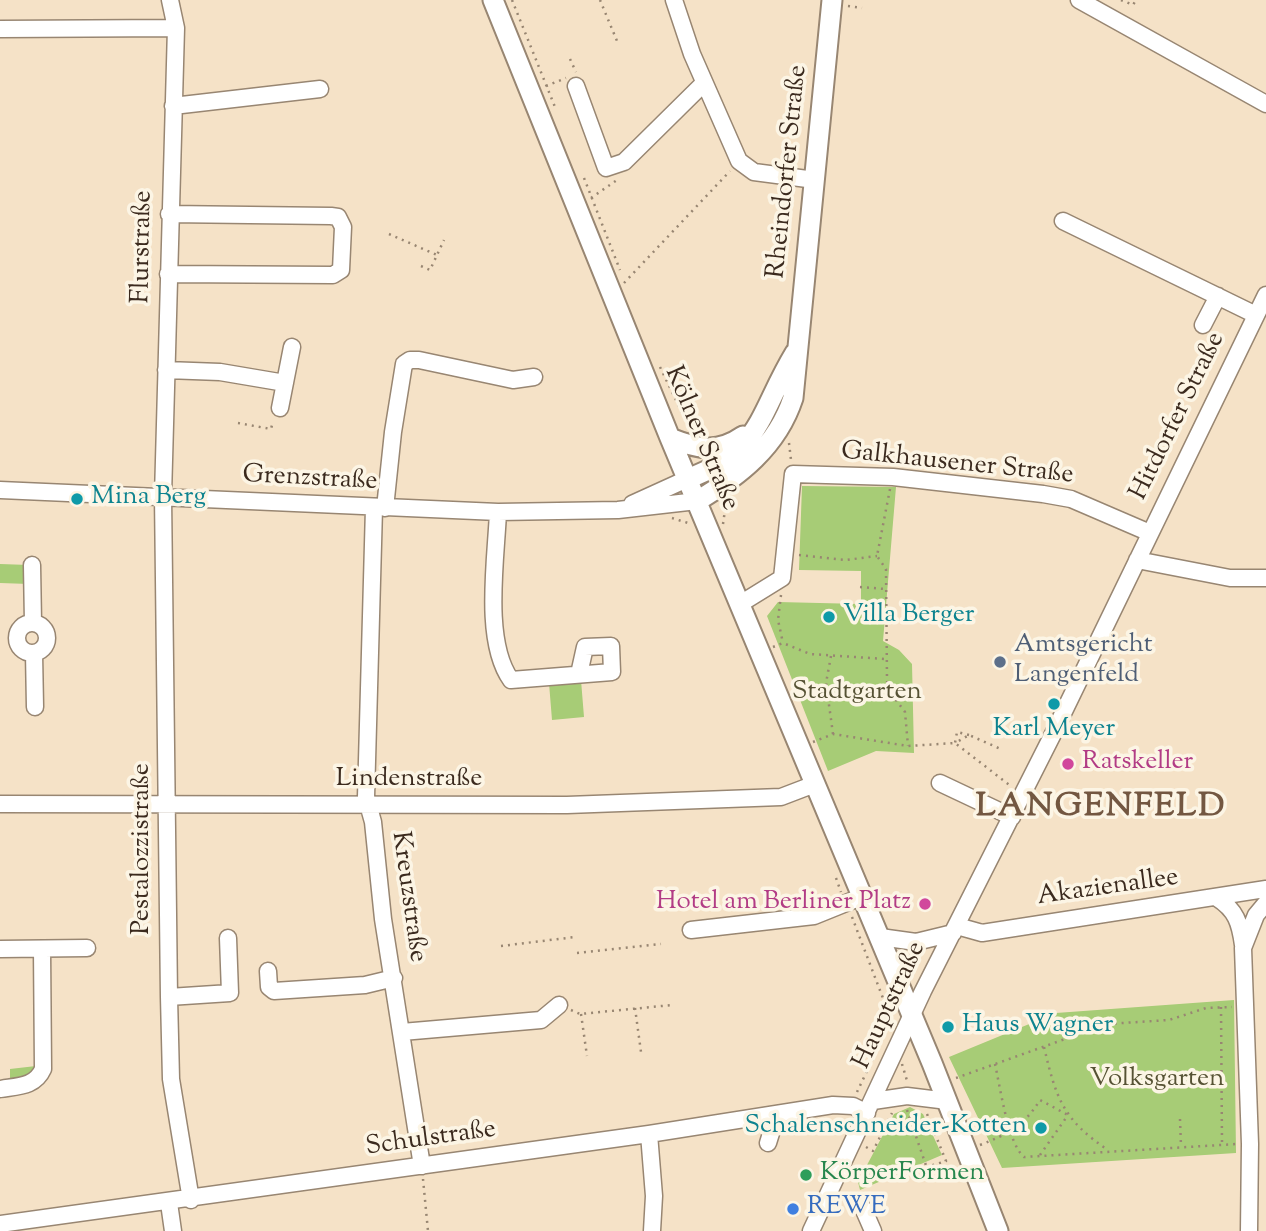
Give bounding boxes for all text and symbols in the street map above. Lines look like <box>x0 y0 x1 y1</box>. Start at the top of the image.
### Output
street label: Rheindorfer Straße <box>762 64 816 280</box>
street label: Flurstraße <box>127 190 161 304</box>
street label: Hitdorfer Straße <box>1125 328 1233 506</box>
street label: Kölner Straße <box>656 362 744 516</box>
street label: Galkhausener Straße <box>839 437 1075 493</box>
street label: Grenzstraße <box>242 461 378 499</box>
place label: Mina Berg <box>91 483 206 515</box>
marker: Mina Berg <box>69 491 85 507</box>
place label: Villa Berger <box>843 601 975 633</box>
marker: Villa Berger <box>821 609 837 625</box>
place label: Amtsgericht Langenfeld <box>1014 631 1153 692</box>
marker: Amtsgericht Langenfeld <box>992 654 1008 670</box>
park label: Stadtgarten <box>792 678 922 710</box>
marker: Karl Meyer <box>1046 696 1062 712</box>
place label: Karl Meyer <box>993 715 1115 747</box>
place label: Ratskeller <box>1082 748 1193 780</box>
marker: Ratskeller <box>1060 756 1076 772</box>
street label: Pestalozzistraße <box>128 763 160 935</box>
street label: Lindenstraße <box>336 765 482 797</box>
district label: LANGENFELD <box>977 789 1225 829</box>
street label: Kreuzstraße <box>382 830 432 964</box>
street label: Akazienallee <box>1035 864 1181 914</box>
place label: Hotel am Berliner Platz <box>656 888 911 920</box>
marker: Hotel am Berliner Platz <box>917 896 933 912</box>
street label: Hauptstraße <box>848 937 934 1075</box>
place label: Haus Wagner <box>962 1011 1114 1043</box>
marker: Haus Wagner <box>940 1019 956 1035</box>
park label: Volksgarten <box>1090 1065 1224 1097</box>
place label: Schalenschneider-Kotten <box>744 1112 1027 1144</box>
street label: Schulstraße <box>364 1115 498 1165</box>
marker: Schalenschneider-Kotten <box>1033 1120 1049 1136</box>
place label: KörperFormen <box>820 1159 985 1191</box>
marker: KörperFormen <box>798 1167 814 1183</box>
place label: REWE <box>807 1193 886 1225</box>
marker: REWE <box>785 1201 801 1217</box>

